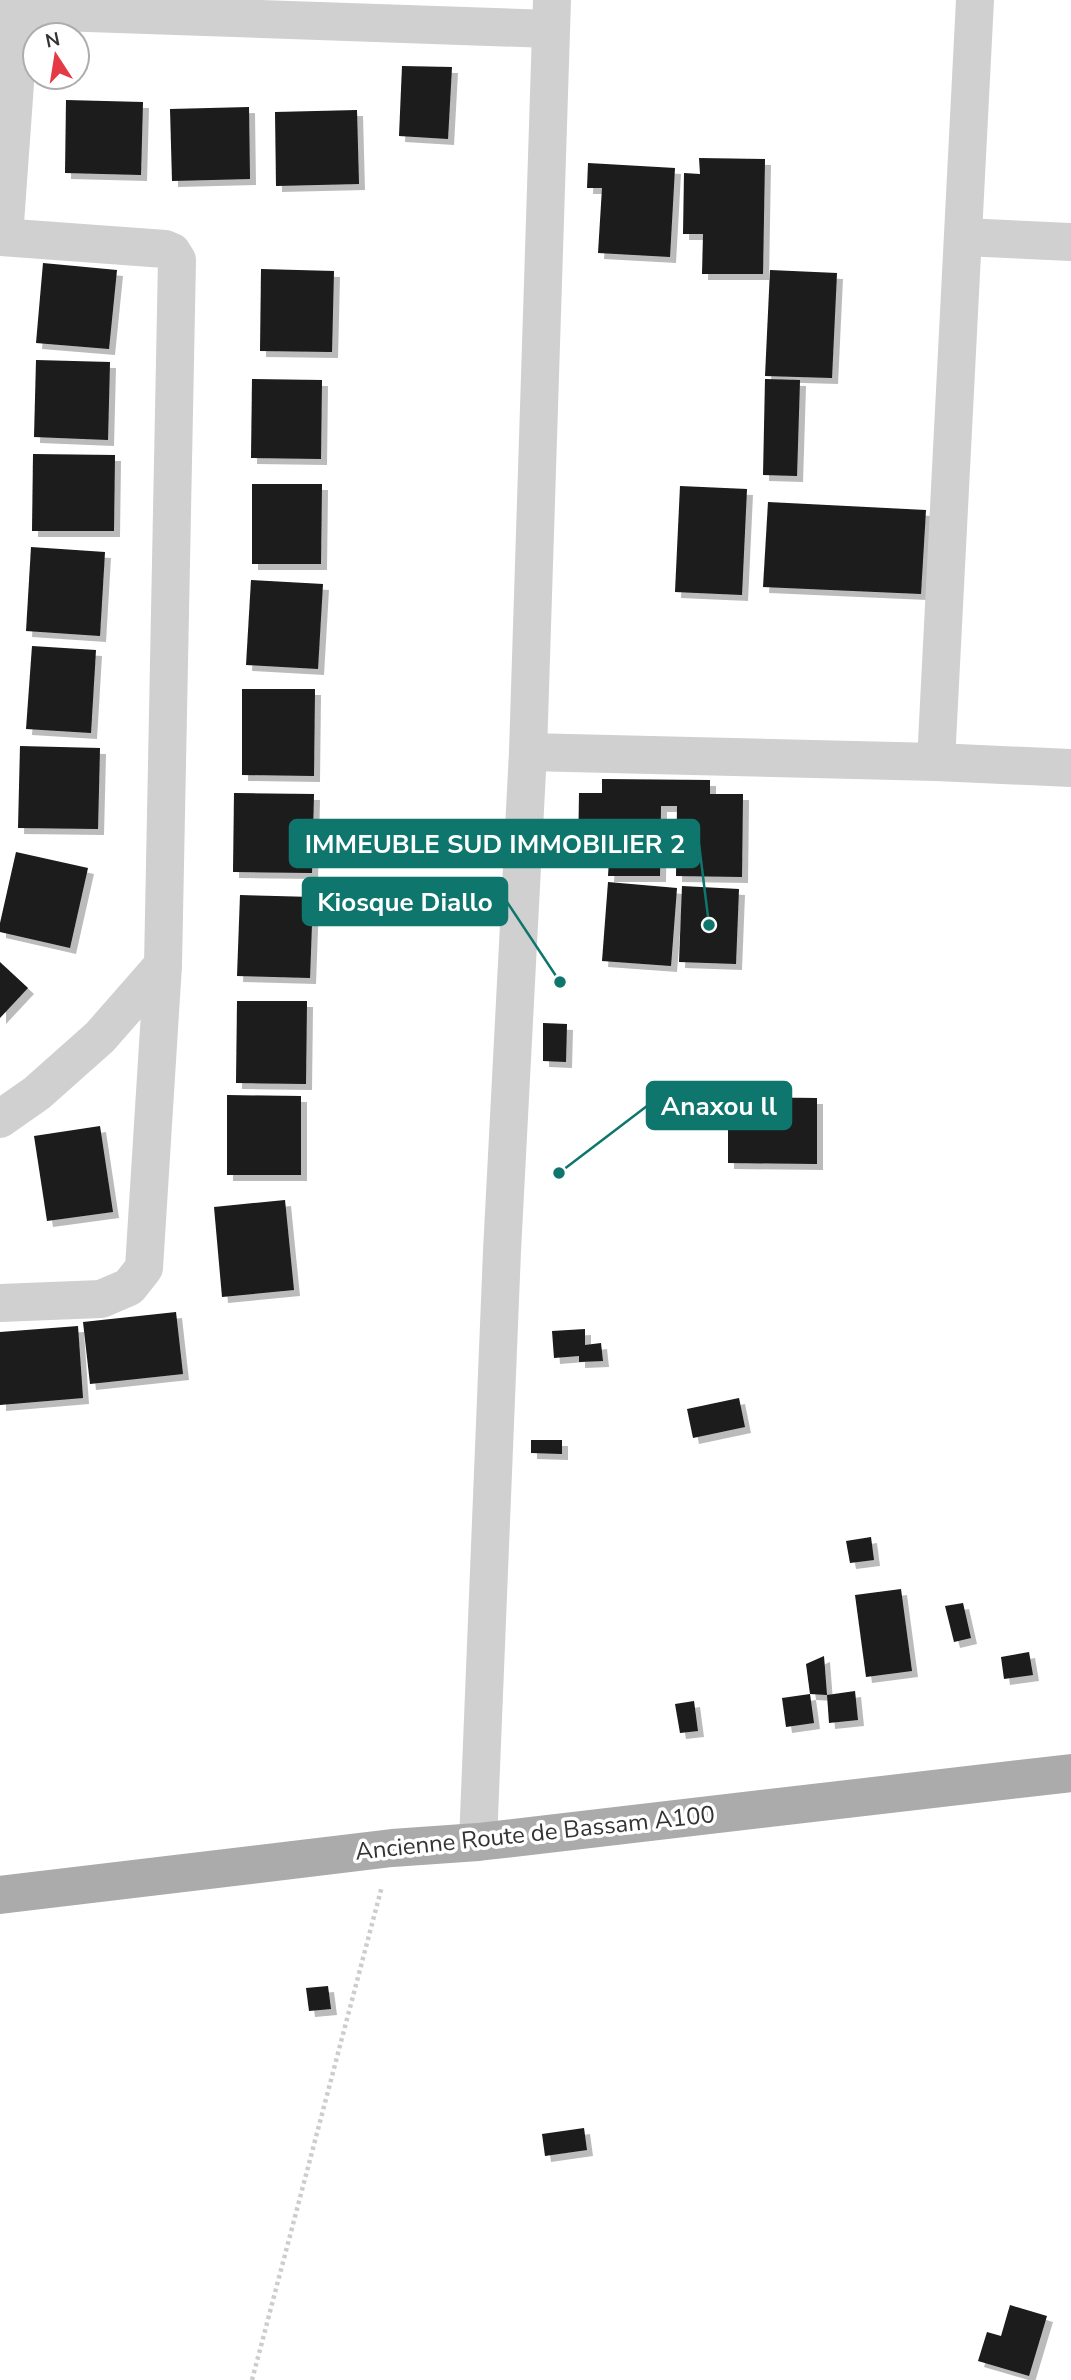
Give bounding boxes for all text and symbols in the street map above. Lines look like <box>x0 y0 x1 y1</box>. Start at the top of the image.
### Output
north arrow <box>21 21 91 91</box>
text: N <box>43 26 62 55</box>
callout: IMMEUBLE SUD IMMOBILIER 2 <box>290 820 699 867</box>
text: IMMEUBLE SUD IMMOBILIER 2 <box>305 827 685 862</box>
callout: Kiosque Diallo <box>303 878 507 925</box>
text: Kiosque Diallo <box>317 885 493 920</box>
callout: Anaxou ll <box>647 1082 791 1129</box>
text: Anaxou ll <box>661 1089 778 1124</box>
street label: Ancienne Route de Bassam A100 <box>353 1798 717 1868</box>

